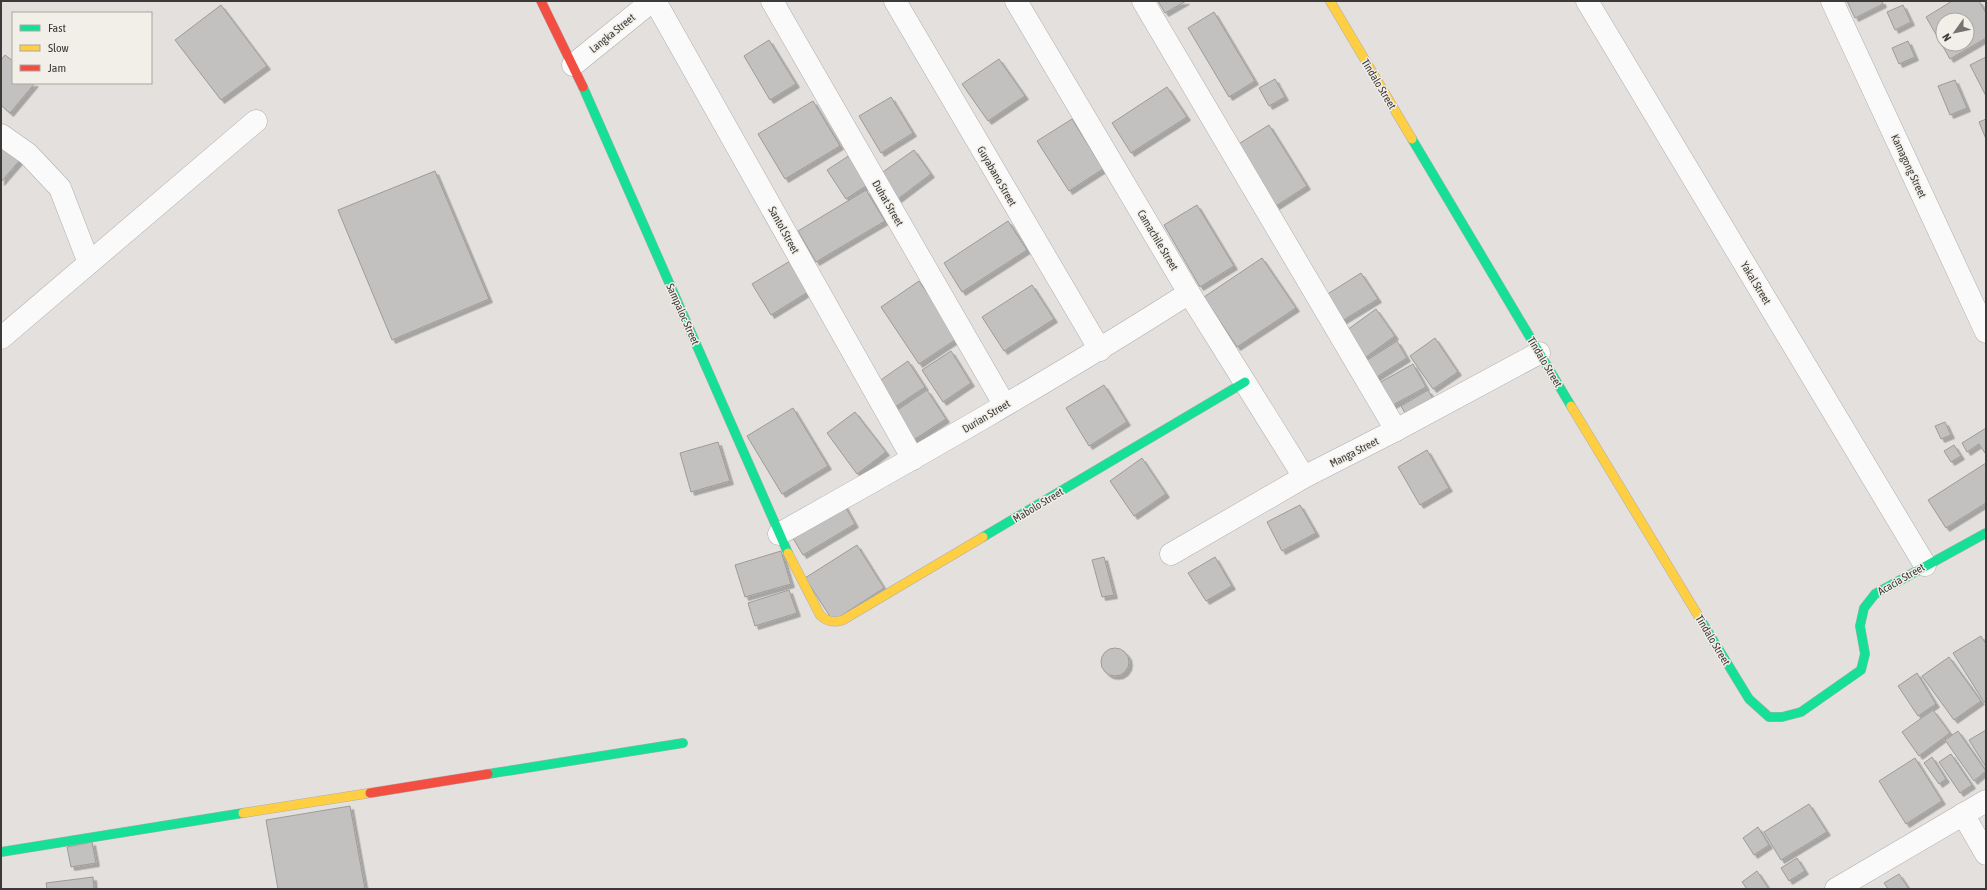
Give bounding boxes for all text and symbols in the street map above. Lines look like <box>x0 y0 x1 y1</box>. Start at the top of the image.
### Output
street label: Langka Street <box>587 11 637 55</box>
legend <box>12 12 152 84</box>
north arrow <box>1935 12 1975 52</box>
text: Fast <box>48 21 66 35</box>
text: N <box>1940 31 1953 43</box>
text: Slow <box>48 41 69 55</box>
street label: Tindalo Street <box>1359 57 1399 111</box>
text: Jam <box>48 61 66 75</box>
street label: Kamagong Street <box>1889 132 1929 200</box>
street label: Guyabano Street <box>975 144 1019 208</box>
street label: Duhat Street <box>870 178 906 228</box>
street label: Santol Street <box>766 204 802 256</box>
street label: Camachile Street <box>1135 208 1181 272</box>
street label: Yakal Street <box>1739 259 1773 307</box>
street label: Sampaloc Street <box>664 282 702 346</box>
street label: Tindalo Street <box>1525 335 1565 389</box>
street label: Durian Street <box>960 397 1012 435</box>
street label: Manga Street <box>1328 435 1380 469</box>
street label: Mabolo Street <box>1011 485 1065 525</box>
street label: Acacia Street <box>1876 561 1926 597</box>
street label: Tindalo Street <box>1693 613 1733 667</box>

